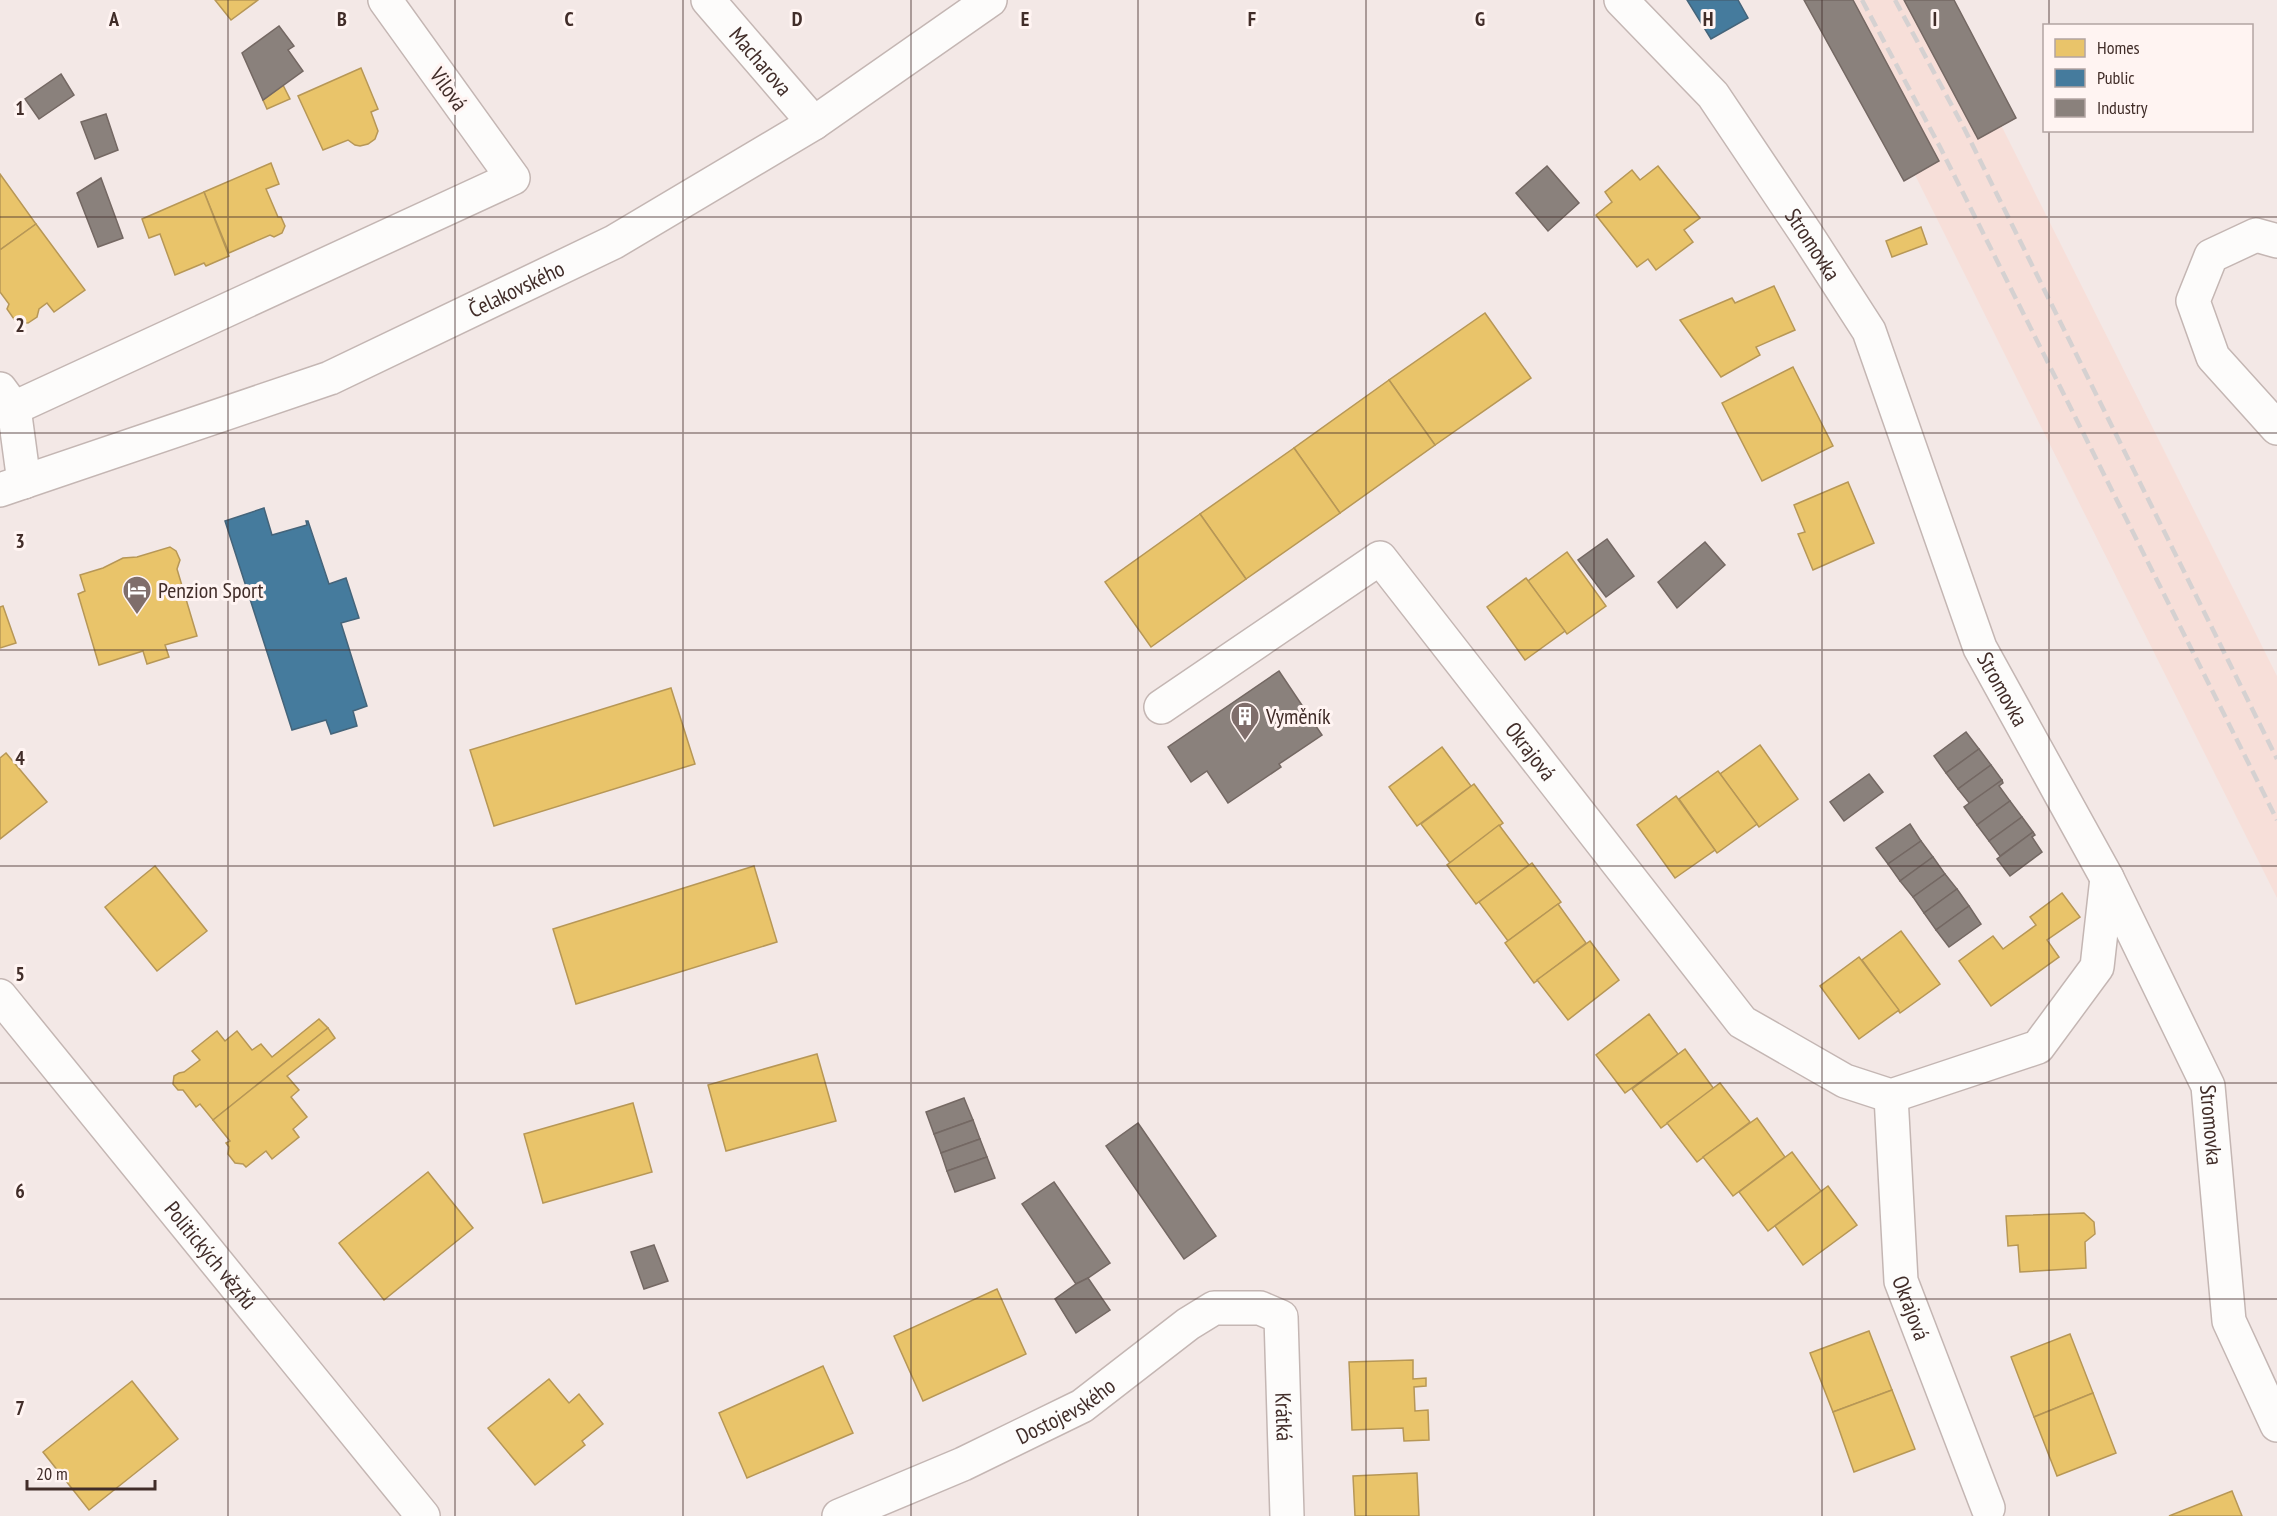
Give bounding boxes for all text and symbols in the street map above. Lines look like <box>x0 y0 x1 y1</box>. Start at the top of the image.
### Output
text: A <box>108 6 120 32</box>
text: B <box>337 6 347 32</box>
text: C <box>564 6 574 32</box>
text: D <box>792 6 803 32</box>
text: E <box>1021 6 1029 32</box>
text: F <box>1248 6 1256 32</box>
text: G <box>1475 6 1485 32</box>
text: H <box>1703 6 1713 32</box>
text: I <box>1933 6 1937 32</box>
street label: Macharova <box>724 21 798 102</box>
legend <box>2043 24 2253 132</box>
text: Homes <box>2097 36 2140 59</box>
street label: Vilová <box>423 61 474 116</box>
text: Public <box>2097 66 2135 89</box>
text: 1 <box>15 95 25 121</box>
text: Industry <box>2097 96 2148 119</box>
street label: Stromovka <box>1779 203 1847 286</box>
street label: Čelakovského <box>464 254 569 324</box>
text: 2 <box>15 312 25 338</box>
text: 3 <box>15 528 25 554</box>
hotel icon: Penzion Sport <box>121 574 153 616</box>
place label: Penzion Sport <box>158 576 264 604</box>
street label: Stromovka <box>1971 647 2034 731</box>
building icon: Vyměník <box>1229 700 1261 742</box>
place label: Vyměník <box>1265 702 1331 730</box>
street label: Okrajová <box>1499 716 1562 786</box>
text: 4 <box>15 745 25 771</box>
text: 5 <box>15 961 25 987</box>
street label: Stromovka <box>2194 1083 2229 1166</box>
text: 6 <box>15 1178 25 1204</box>
street label: Politických vězňů <box>159 1195 263 1315</box>
street label: Okrajová <box>1886 1272 1936 1344</box>
street label: Dostojevského <box>1011 1372 1121 1450</box>
street label: Krátká <box>1269 1392 1299 1441</box>
text: 7 <box>15 1395 25 1421</box>
scale bar <box>27 1453 154 1491</box>
text: 20 m <box>36 1462 68 1485</box>

